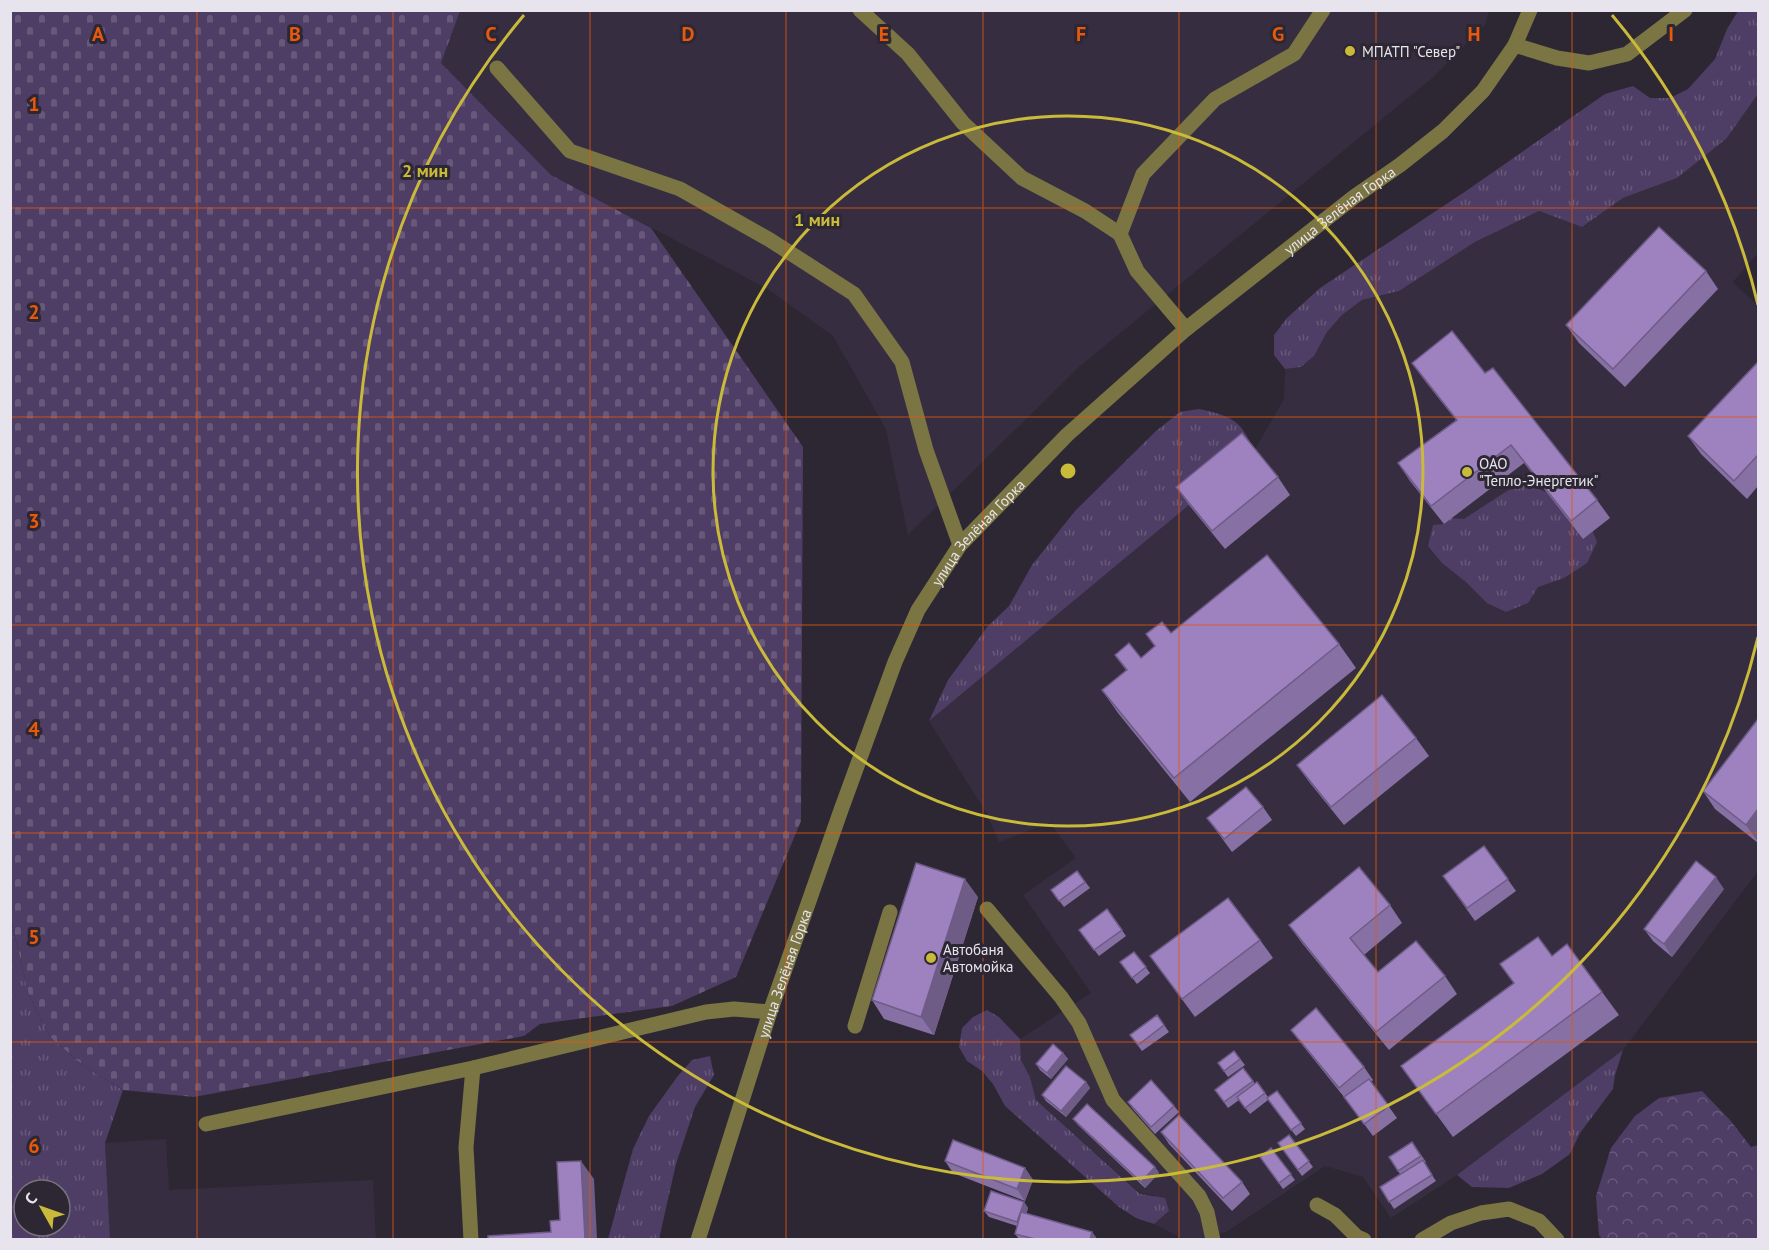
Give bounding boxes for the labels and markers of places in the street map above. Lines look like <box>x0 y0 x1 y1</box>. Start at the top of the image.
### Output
place label: МПАТП "Север" <box>1362 42 1460 61</box>
marker: МПАТП "Север" <box>1343 44 1357 58</box>
place label: ОАО "Тепло-Энергетик" <box>1479 454 1599 490</box>
centre of rings <box>1058 461 1078 481</box>
marker: ОАО "Тепло-Энергетик" <box>1460 465 1474 479</box>
place label: Автобаня Автомойка <box>943 940 1014 976</box>
marker: Автобаня Автомойка <box>924 951 938 965</box>

